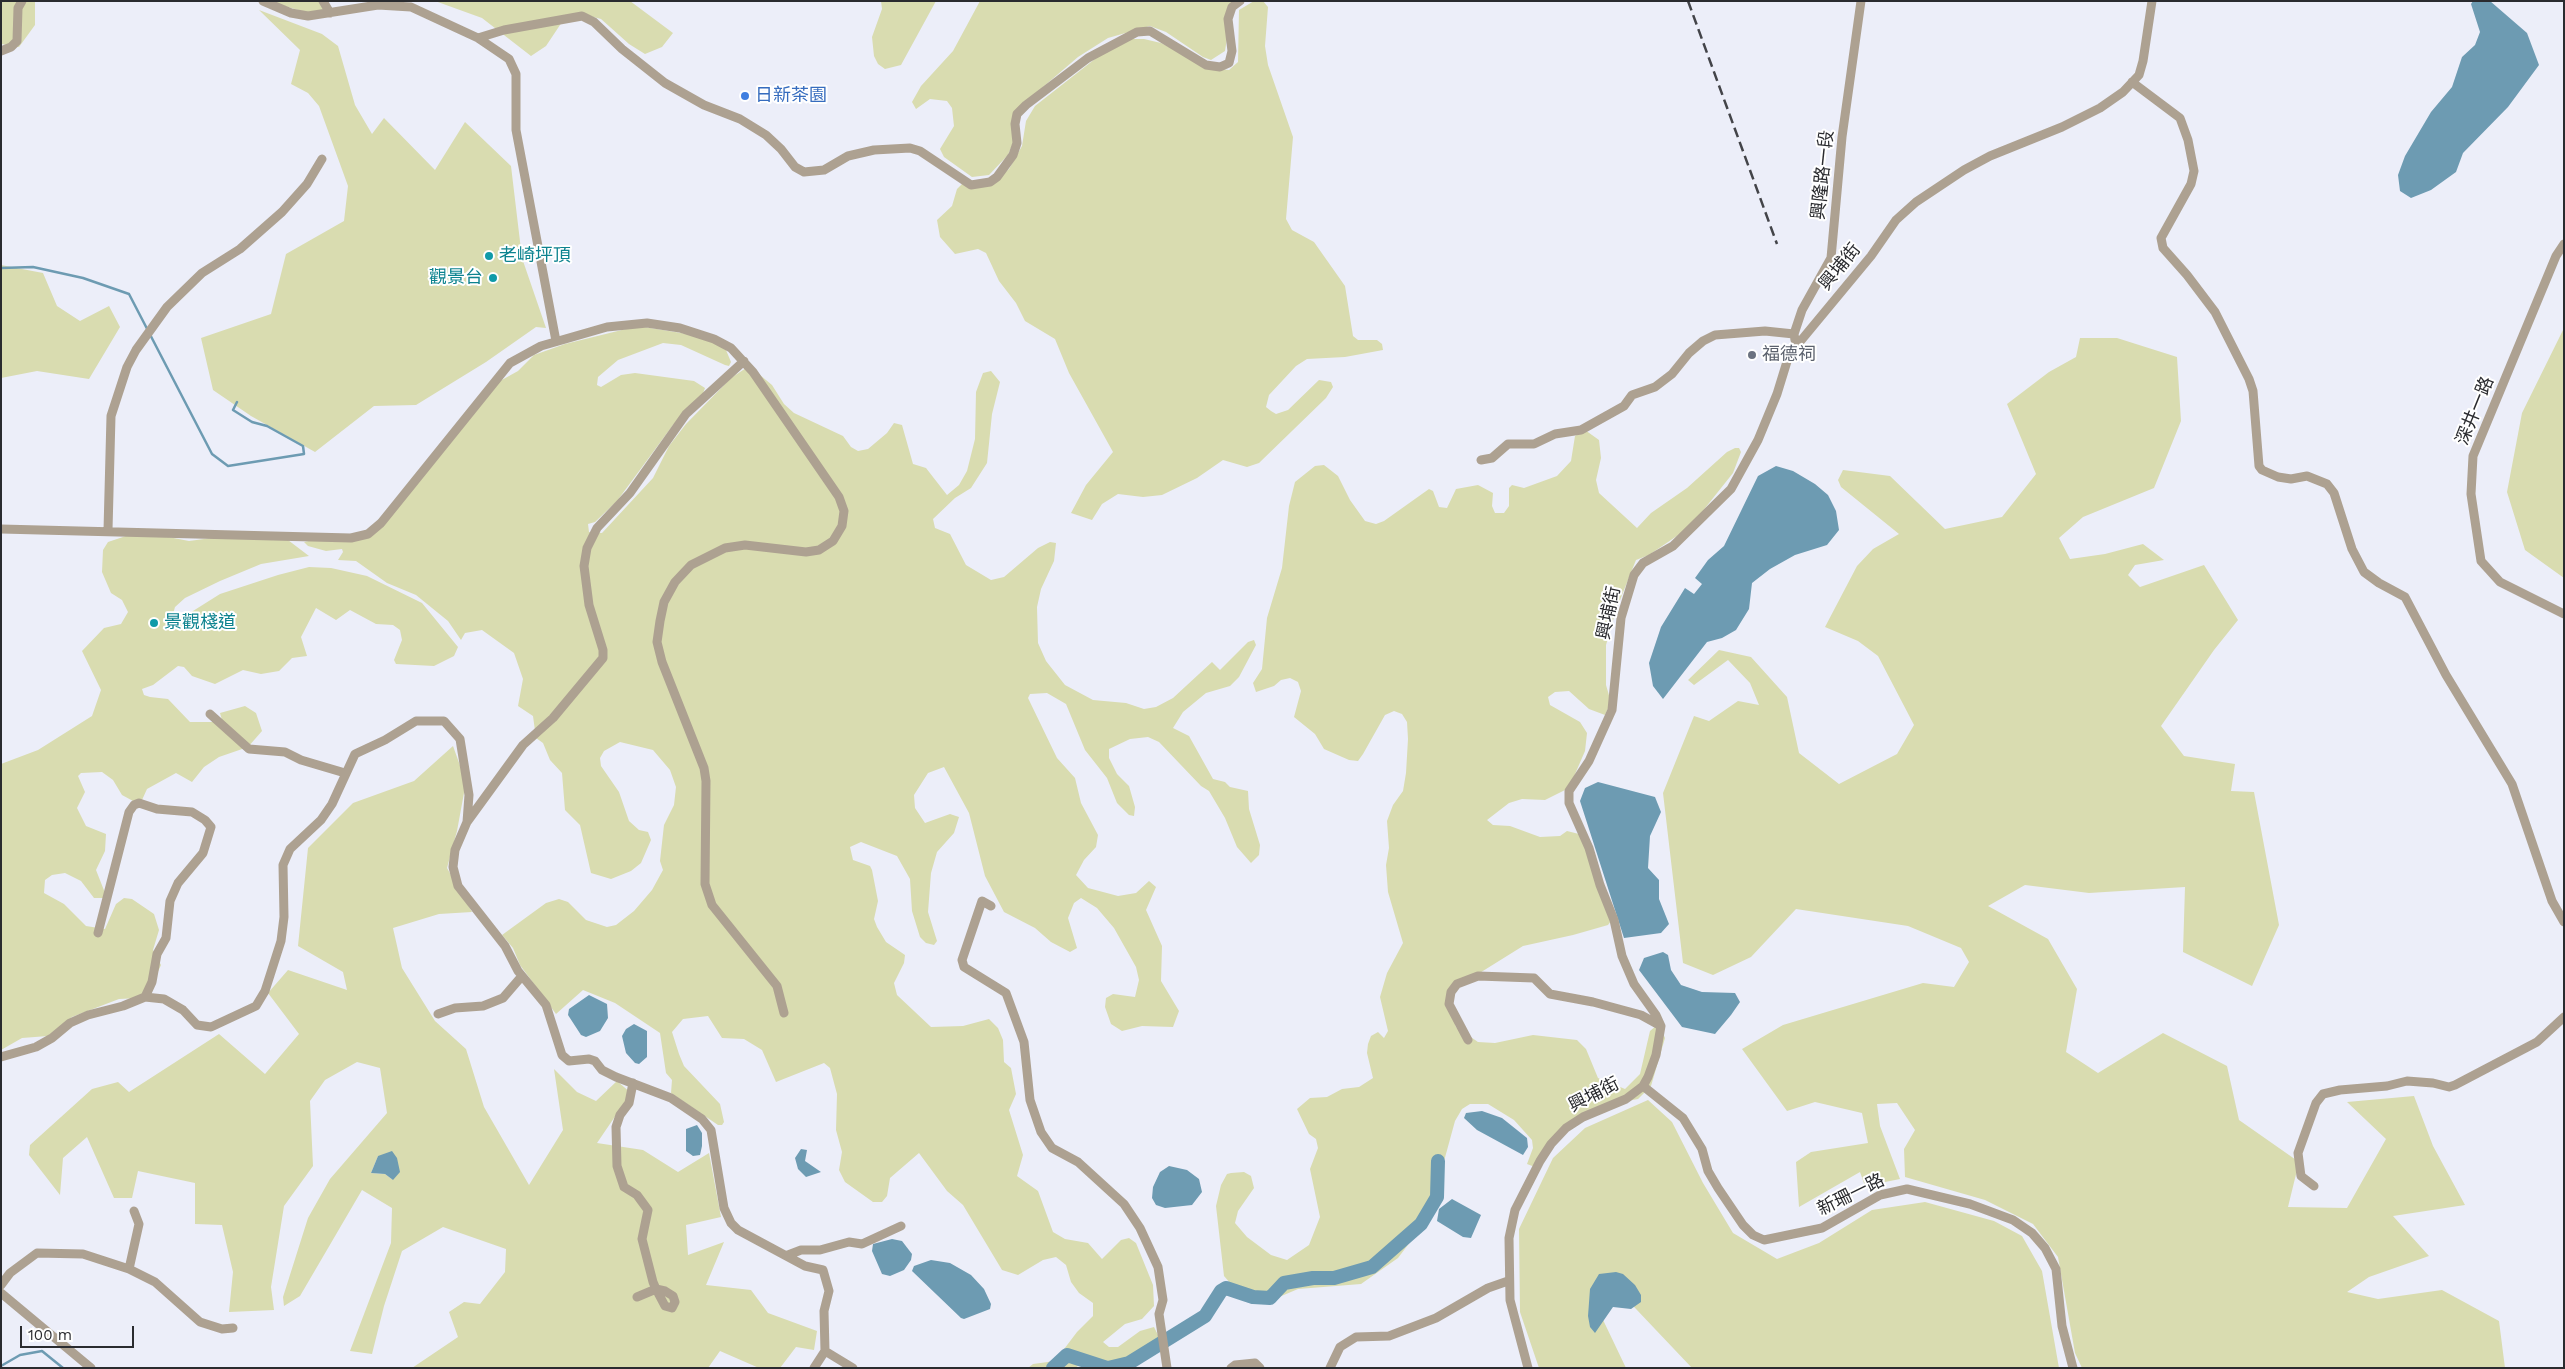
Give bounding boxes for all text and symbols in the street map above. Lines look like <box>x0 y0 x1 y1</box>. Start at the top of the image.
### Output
place label: 日新茶園 <box>755 85 827 107</box>
marker: 日新茶園 <box>739 90 751 102</box>
street label: 興隆路一段 <box>1808 129 1838 221</box>
street label: 興埔街 <box>1815 239 1865 295</box>
place label: 老崎坪頂 <box>499 245 571 267</box>
marker: 老崎坪頂 <box>483 250 495 262</box>
place label: 觀景台 <box>429 267 483 289</box>
marker: 觀景台 <box>487 272 499 284</box>
place label: 福德祠 <box>1762 344 1816 366</box>
marker: 福德祠 <box>1746 349 1758 361</box>
street label: 深井一路 <box>2452 374 2498 448</box>
street label: 興埔街 <box>1593 584 1625 642</box>
place label: 景觀棧道 <box>164 612 236 634</box>
marker: 景觀棧道 <box>148 617 160 629</box>
street label: 興埔街 <box>1565 1073 1623 1117</box>
street label: 新珊一路 <box>1814 1170 1888 1220</box>
scale bar <box>22 1316 136 1348</box>
text: 100 m <box>28 1326 72 1344</box>

